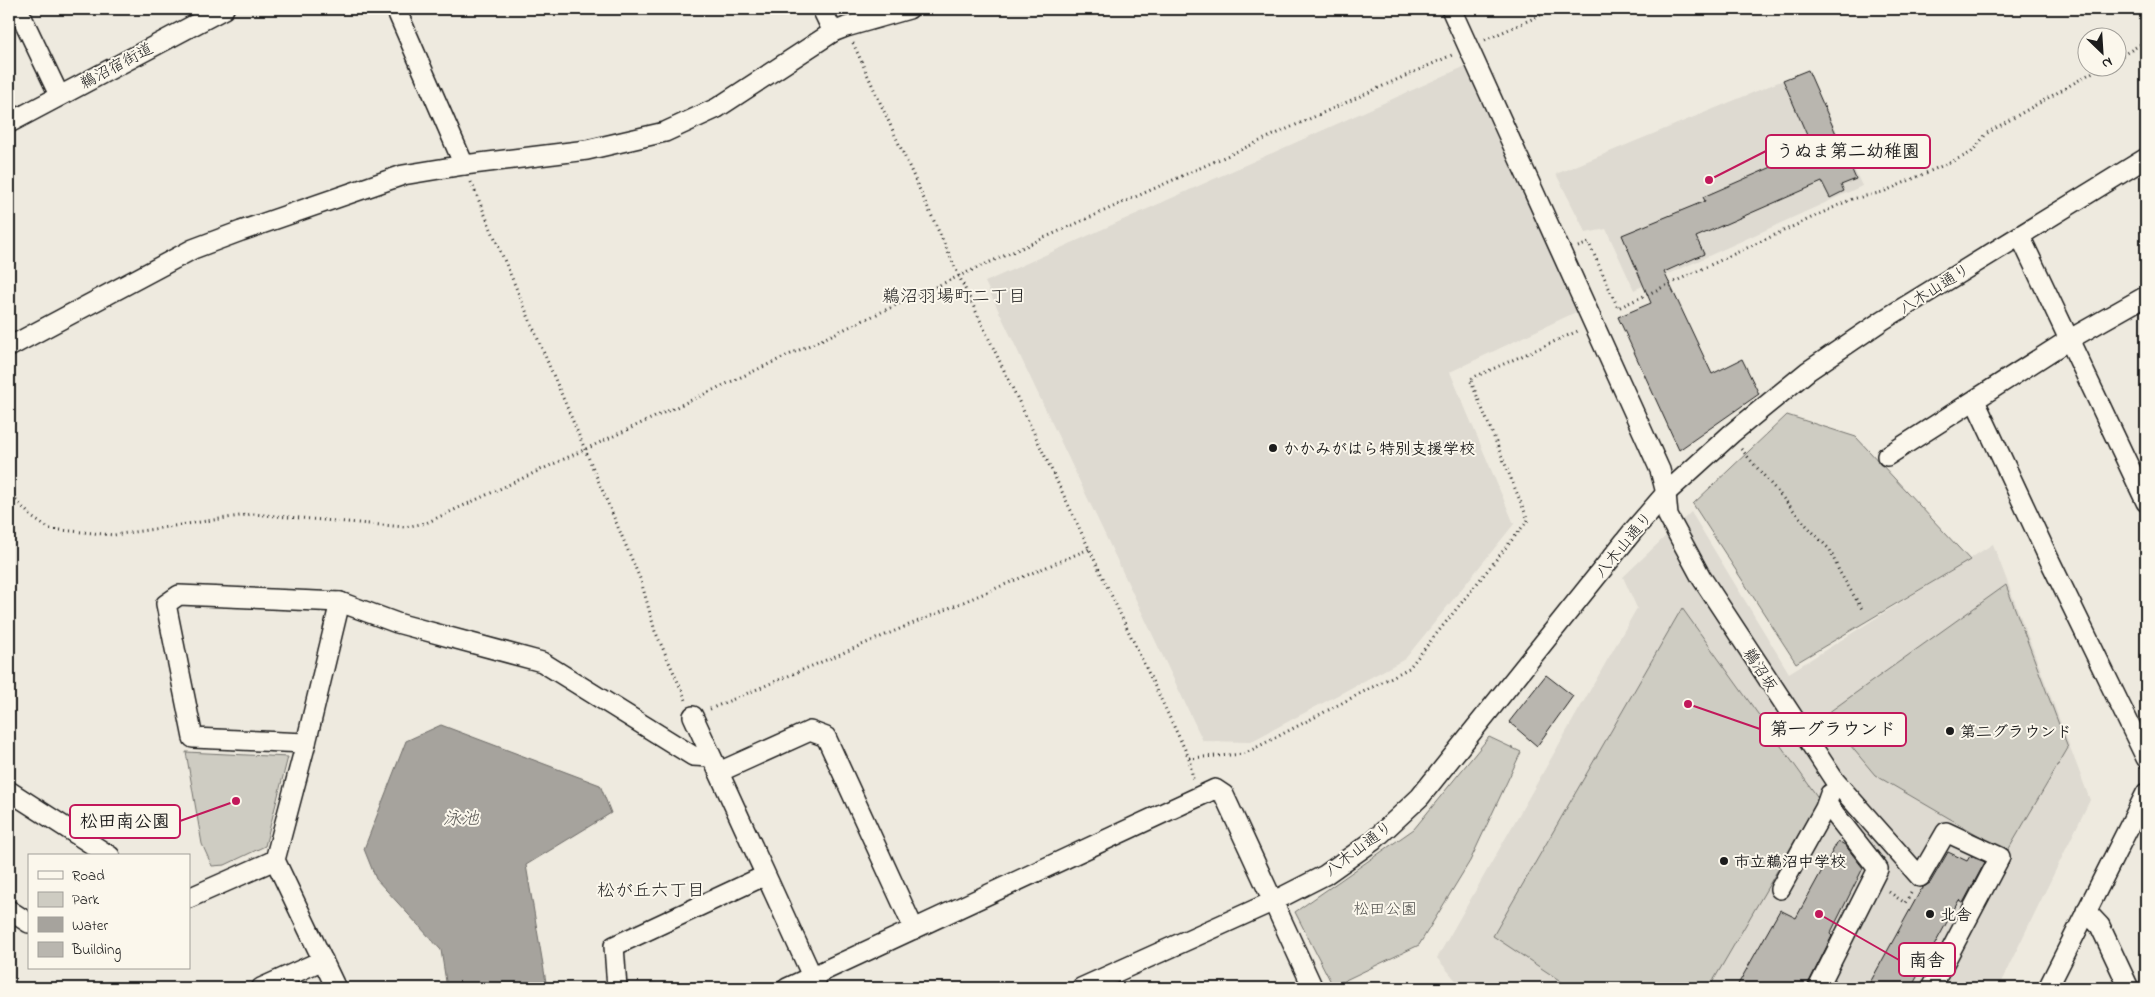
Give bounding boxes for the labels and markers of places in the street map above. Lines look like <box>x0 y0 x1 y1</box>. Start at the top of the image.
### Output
callout: うぬま第二幼稚園 <box>1766 135 1930 168</box>
place label: かかみがはら特別支援学校 <box>1283 438 1475 462</box>
marker: かかみがはら特別支援学校 <box>1267 442 1279 454</box>
callout: 第一グラウンド <box>1760 713 1906 746</box>
place label: 第二グラウンド <box>1960 721 2072 745</box>
marker: 第二グラウンド <box>1944 725 1956 737</box>
callout: 松田南公園 <box>70 805 180 838</box>
place label: 市立鵜沼中学校 <box>1734 851 1846 875</box>
marker: 市立鵜沼中学校 <box>1718 855 1730 867</box>
place label: 北舎 <box>1940 904 1972 928</box>
marker: 北舎 <box>1924 908 1936 920</box>
callout: 南舎 <box>1899 943 1955 976</box>

